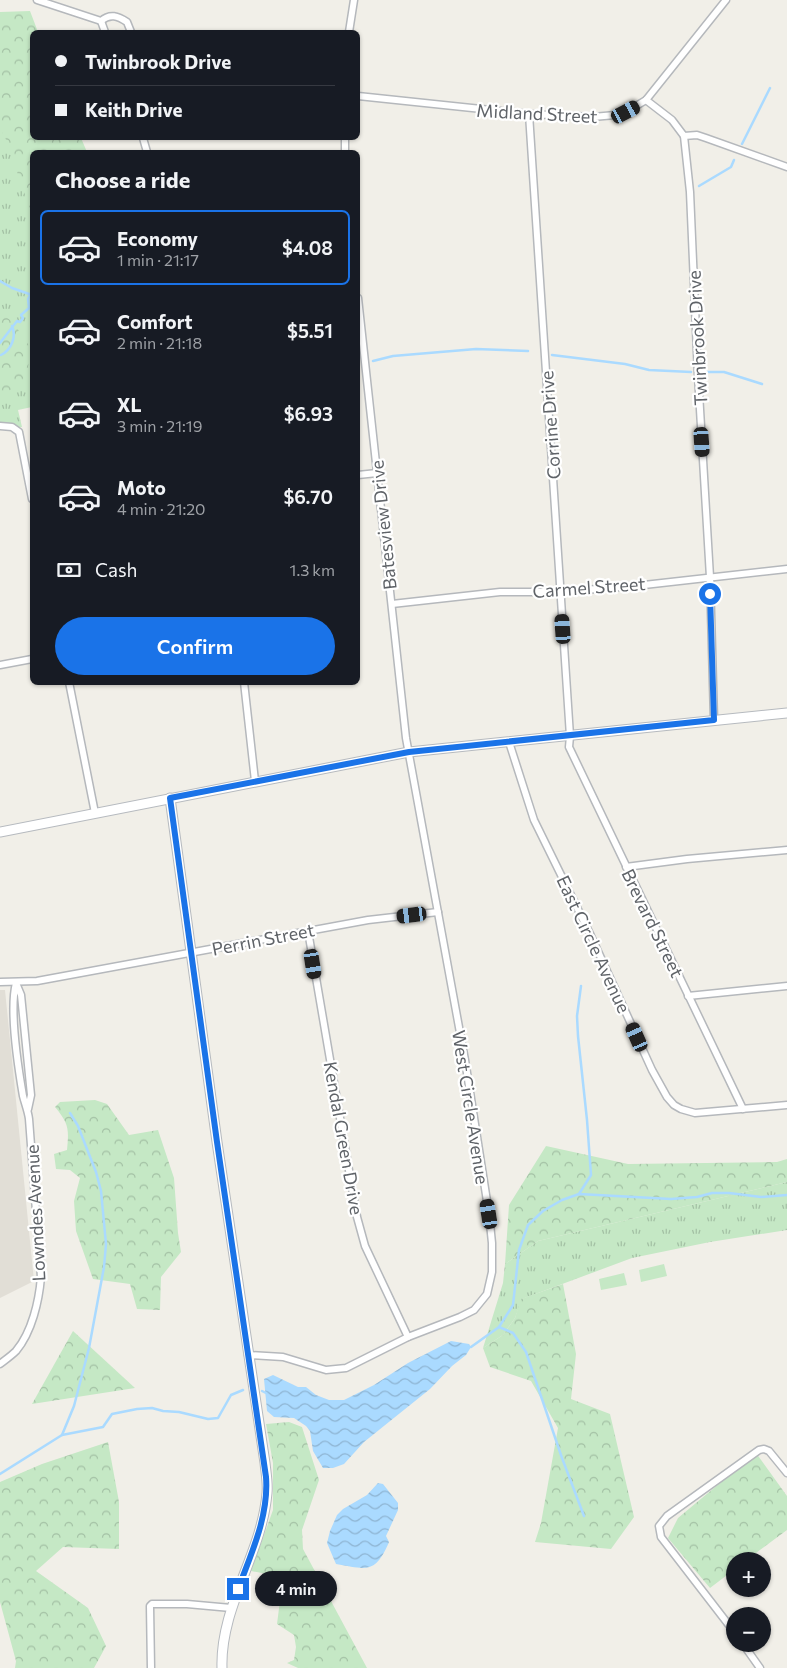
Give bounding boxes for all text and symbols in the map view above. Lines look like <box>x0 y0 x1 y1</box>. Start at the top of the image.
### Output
text: Twinbrook Drive <box>85 50 231 73</box>
text: Keith Drive <box>85 98 182 121</box>
car <box>609 98 642 126</box>
street label: Midland Street <box>476 99 598 127</box>
text: Choose a ride <box>55 166 190 193</box>
icon: car <box>57 225 102 270</box>
text: Economy <box>117 227 198 250</box>
text: $4.08 <box>282 236 333 259</box>
text: 1 min · 21:17 <box>117 250 199 269</box>
street label: Twinbrook Drive <box>682 270 712 406</box>
icon: car <box>57 308 102 353</box>
text: Comfort <box>117 310 193 333</box>
text: $5.51 <box>287 319 333 342</box>
text: 2 min · 21:18 <box>117 333 202 352</box>
street label: Corrine Drive <box>535 370 565 480</box>
icon: car <box>57 391 102 436</box>
text: XL <box>117 393 142 416</box>
text: $6.93 <box>284 402 333 425</box>
text: 3 min · 21:19 <box>117 416 202 435</box>
car <box>693 427 710 457</box>
street label: Batesview Drive <box>365 459 401 591</box>
icon: car <box>57 474 102 519</box>
text: Moto <box>117 476 166 499</box>
text: $6.70 <box>283 485 333 508</box>
text: 4 min · 21:20 <box>117 499 206 518</box>
icon: cash <box>55 556 83 584</box>
text: Cash <box>95 558 137 581</box>
text: 1.3 km <box>290 560 335 579</box>
street label: Carmel Street <box>532 572 646 602</box>
route start <box>699 583 721 605</box>
car <box>554 614 571 644</box>
button: Confirm <box>55 617 335 675</box>
street label: Brevard Street <box>617 865 689 981</box>
street label: East Circle Avenue <box>552 872 636 1016</box>
car <box>396 906 427 924</box>
street label: Perrin Street <box>210 918 316 960</box>
car <box>303 948 322 980</box>
car <box>624 1020 649 1054</box>
street label: West Circle Avenue <box>448 1028 494 1186</box>
street label: Kendal Green Drive <box>320 1060 368 1216</box>
street label: Lowndes Avenue <box>20 1144 50 1282</box>
car <box>479 1198 498 1230</box>
map controls <box>726 1552 771 1652</box>
button: + <box>726 1552 771 1597</box>
callout: 4 min <box>256 1572 338 1606</box>
route end <box>227 1578 249 1600</box>
text: 4 min <box>276 1579 316 1598</box>
button: − <box>726 1607 771 1652</box>

